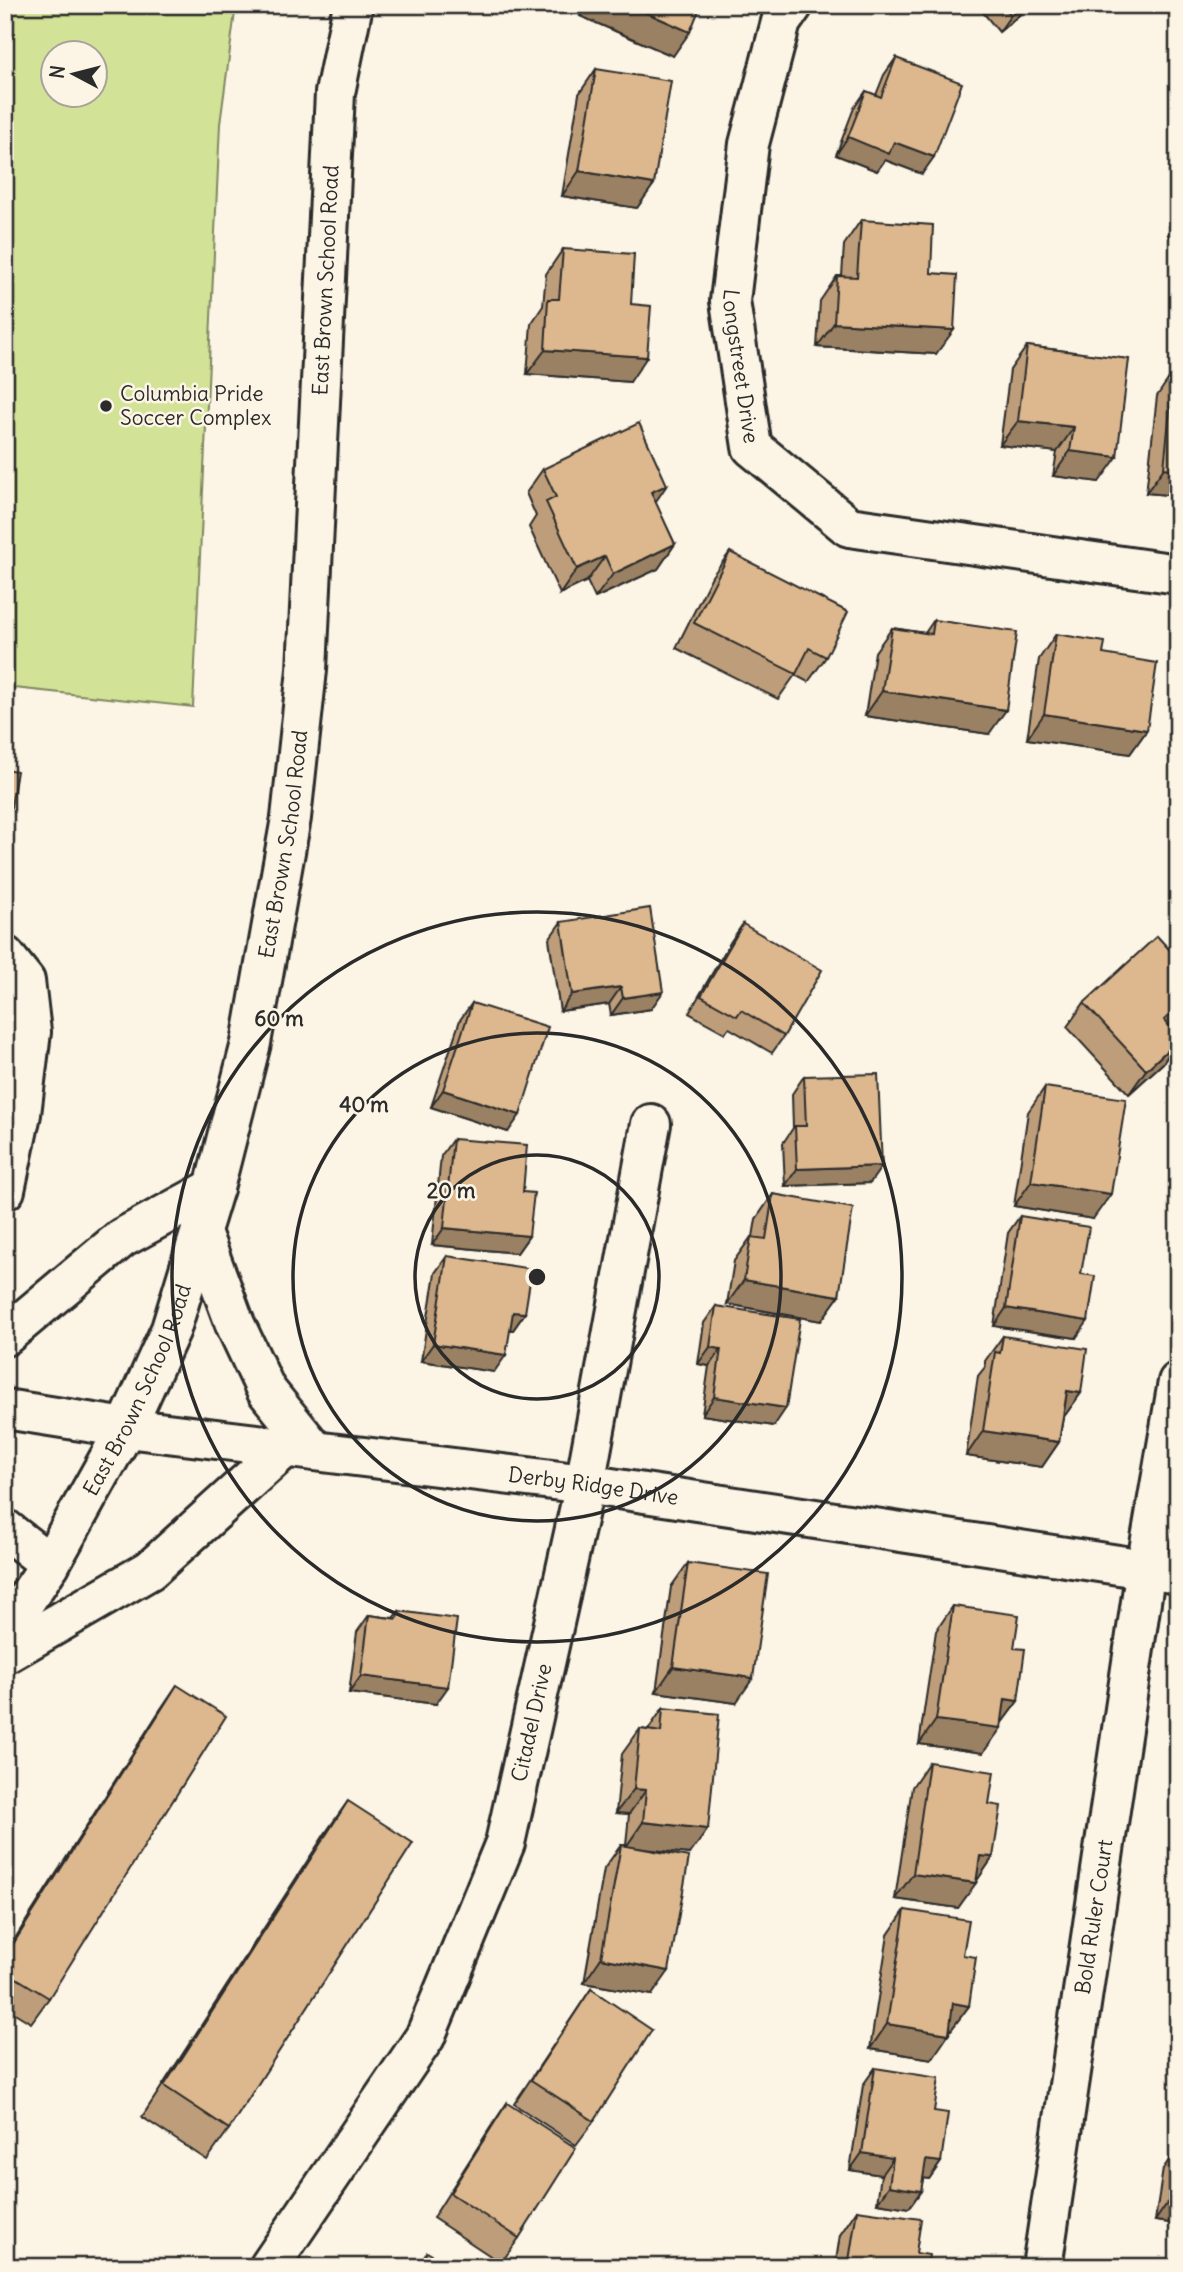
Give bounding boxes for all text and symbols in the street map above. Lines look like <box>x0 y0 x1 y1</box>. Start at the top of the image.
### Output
north arrow <box>38 38 108 108</box>
text: N <box>44 64 70 80</box>
street label: East Brown School Road <box>306 164 344 396</box>
street label: Longstreet Drive <box>717 287 765 445</box>
place label: Columbia Pride Soccer Complex <box>120 380 271 431</box>
marker: Columbia Pride Soccer Complex <box>98 398 114 414</box>
street label: East Brown School Road <box>252 729 313 960</box>
text: 60 m <box>254 1005 304 1032</box>
text: 40 m <box>339 1091 389 1118</box>
text: 20 m <box>427 1177 476 1204</box>
centre of rings <box>525 1265 549 1289</box>
street label: East Brown School Road <box>77 1281 197 1500</box>
street label: Derby Ridge Drive <box>507 1461 680 1511</box>
street label: Citadel Drive <box>505 1661 558 1784</box>
street label: Bold Ruler Court <box>1069 1838 1118 1996</box>

